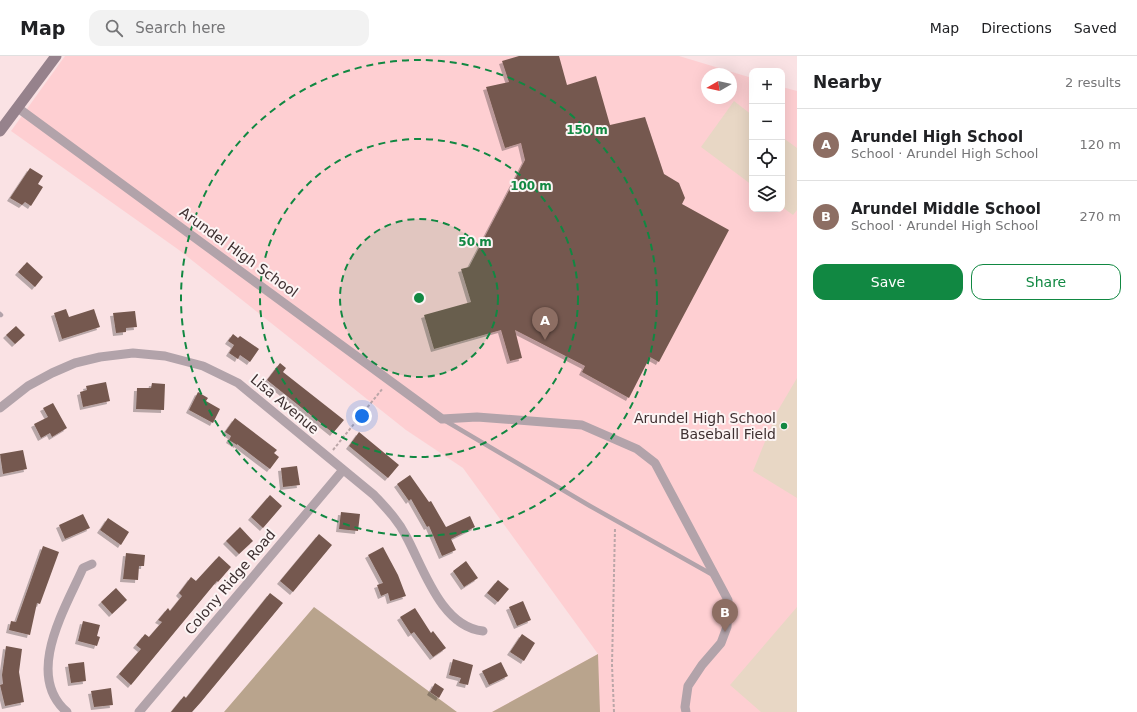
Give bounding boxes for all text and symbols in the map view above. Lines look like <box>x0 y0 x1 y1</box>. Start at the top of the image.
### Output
search box <box>89 10 369 46</box>
text: Map <box>20 17 65 39</box>
icon: search <box>103 17 125 39</box>
text: Search here <box>135 19 225 37</box>
text: Map <box>930 20 959 36</box>
text: Directions <box>981 20 1052 36</box>
text: Saved <box>1074 20 1117 36</box>
north arrow <box>701 68 737 104</box>
map controls <box>749 68 785 212</box>
button: + <box>749 68 785 104</box>
text: Nearby <box>813 72 882 92</box>
text: 2 results <box>1065 75 1121 90</box>
button: − <box>749 104 785 140</box>
text: 150 m <box>566 123 608 137</box>
text: Arundel High School <box>851 128 1023 146</box>
text: A <box>821 137 831 152</box>
text: 120 m <box>1079 137 1121 152</box>
button: locate <box>749 140 785 176</box>
text: School · Arundel High School <box>851 146 1038 161</box>
button: layers <box>749 176 785 212</box>
text: 100 m <box>510 179 552 193</box>
text: Arundel Middle School <box>851 200 1041 218</box>
street label: Arundel High School <box>177 204 301 300</box>
text: B <box>821 209 831 224</box>
text: 270 m <box>1079 209 1121 224</box>
text: School · Arundel High School <box>851 218 1038 233</box>
text: 50 m <box>458 235 492 249</box>
button: Save <box>813 264 963 300</box>
button: Share <box>971 264 1121 300</box>
centre of rings <box>412 291 426 305</box>
pin: A <box>532 307 558 340</box>
street label: Lisa Avenue <box>248 371 322 437</box>
your location <box>352 406 372 426</box>
place label: Arundel High School Baseball Field <box>634 410 776 442</box>
marker: Arundel High School Baseball Field <box>779 421 789 431</box>
street label: Colony Ridge Road <box>181 526 279 638</box>
pin: B <box>712 599 738 632</box>

